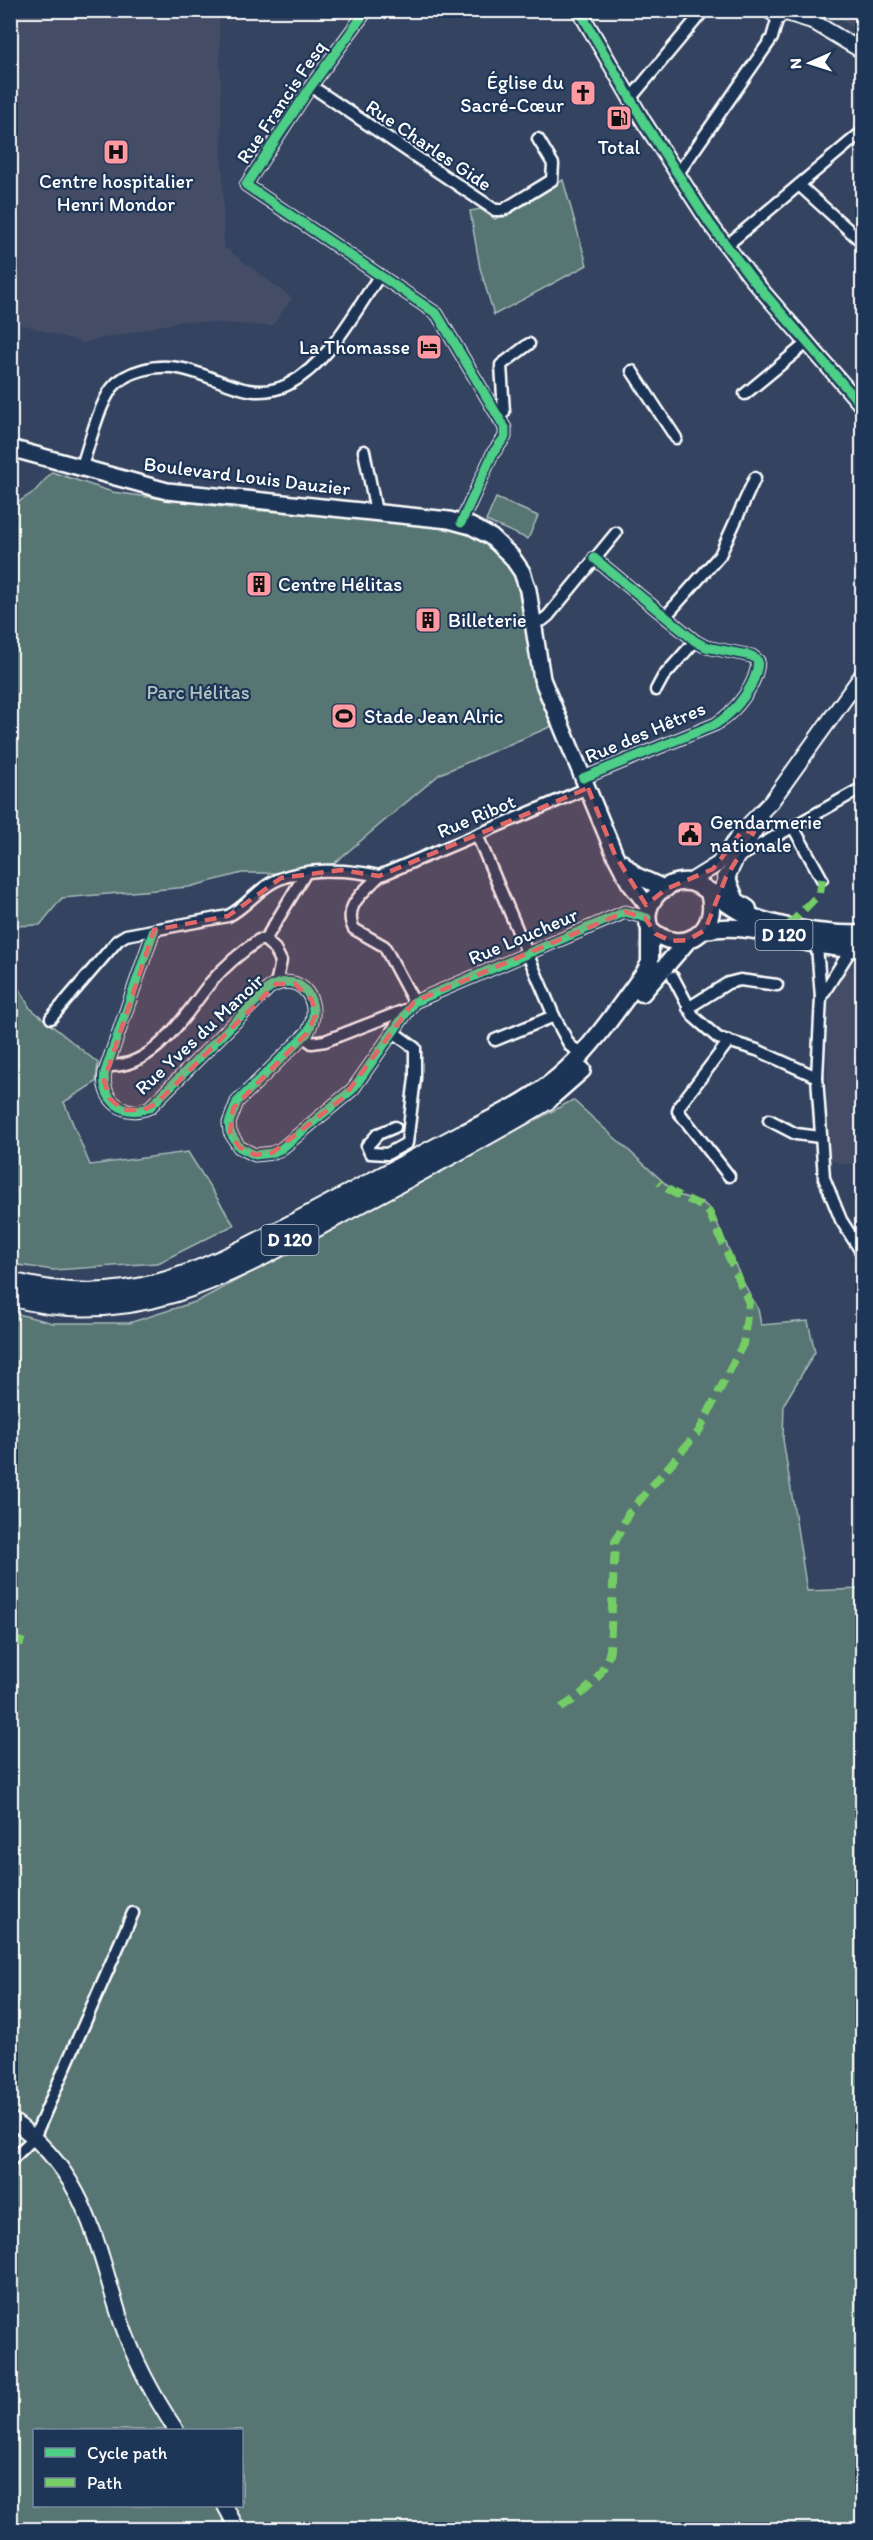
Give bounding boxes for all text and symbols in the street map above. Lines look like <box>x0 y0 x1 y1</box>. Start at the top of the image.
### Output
north arrow <box>780 33 840 93</box>
street label: Rue Francis Fesq <box>231 36 331 168</box>
text: N <box>786 58 805 70</box>
place label: Église du Sacré-Cœur <box>460 70 564 117</box>
church icon: Église du Sacré-Cœur <box>568 78 598 108</box>
street label: Rue Charles Gide <box>362 94 496 196</box>
fuel station icon: Total <box>604 103 634 133</box>
place label: Total <box>598 135 641 159</box>
hospital icon: Centre hospitalier Henri Mondor <box>101 137 131 167</box>
place label: Centre hospitalier Henri Mondor <box>39 169 193 216</box>
hotel icon: La Thomasse <box>414 332 444 362</box>
place label: La Thomasse <box>299 335 410 359</box>
street label: Boulevard Louis Dauzier <box>142 451 352 501</box>
building icon: Centre Hélitas <box>244 569 274 599</box>
place label: Centre Hélitas <box>278 572 402 596</box>
building icon: Billeterie <box>413 605 443 635</box>
place label: Billeterie <box>448 608 527 632</box>
park label: Parc Hélitas <box>146 680 250 704</box>
street label: Rue des Hêtres <box>581 696 709 768</box>
sports icon: Stade Jean Alric <box>329 701 359 731</box>
place label: Stade Jean Alric <box>364 704 504 728</box>
street label: Rue Ribot <box>433 789 519 843</box>
place label: Gendarmerie nationale <box>710 810 822 857</box>
public building icon: Gendarmerie nationale <box>675 819 705 849</box>
street label: Rue Loucheur <box>465 902 581 970</box>
road number: D 120 <box>756 920 812 950</box>
street label: Rue Yves du Manoir <box>130 968 269 1100</box>
road number: D 120 <box>262 1225 318 1255</box>
legend <box>33 2429 243 2507</box>
text: Cycle path <box>87 2442 168 2464</box>
text: Path <box>87 2472 122 2494</box>

